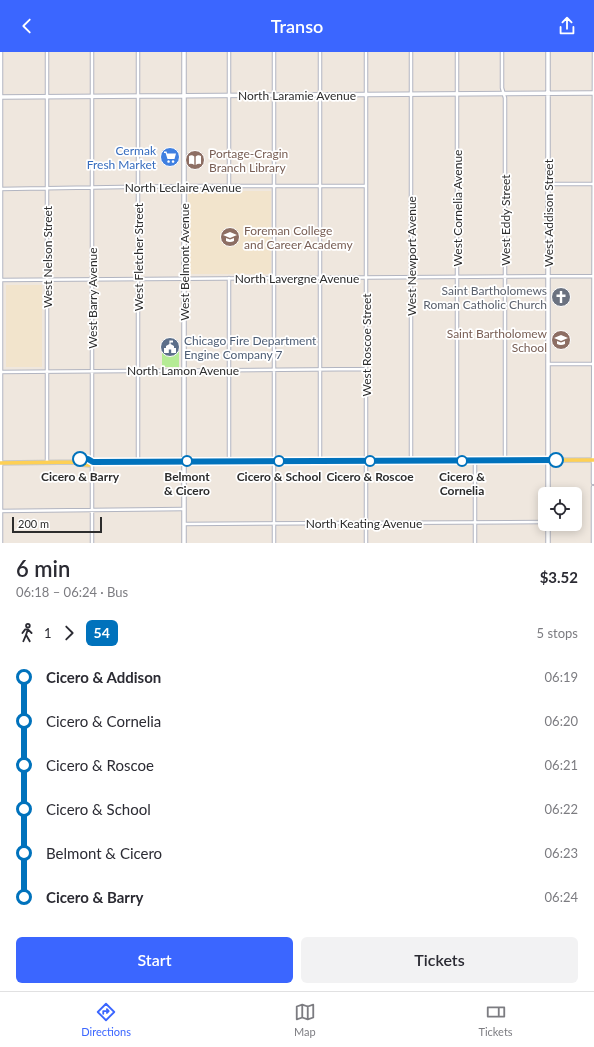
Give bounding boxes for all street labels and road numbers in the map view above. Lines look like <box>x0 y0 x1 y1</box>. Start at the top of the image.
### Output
street label: North Laramie Avenue <box>238 88 356 103</box>
street label: West Cornelia Avenue <box>450 150 465 266</box>
street label: West Addison Street <box>541 158 556 267</box>
street label: West Eddy Street <box>498 174 513 266</box>
street label: North Leclaire Avenue <box>125 180 241 195</box>
street label: West Newport Avenue <box>404 196 419 316</box>
street label: West Fletcher Street <box>131 202 146 311</box>
street label: West Belmont Avenue <box>177 203 192 321</box>
street label: West Nelson Street <box>40 205 55 308</box>
street label: West Barry Avenue <box>85 247 100 349</box>
street label: North Lavergne Avenue <box>235 271 359 286</box>
street label: West Roscoe Street <box>359 293 374 397</box>
street label: North Lamon Avenue <box>127 363 239 378</box>
street label: North Keating Avenue <box>306 516 422 531</box>

